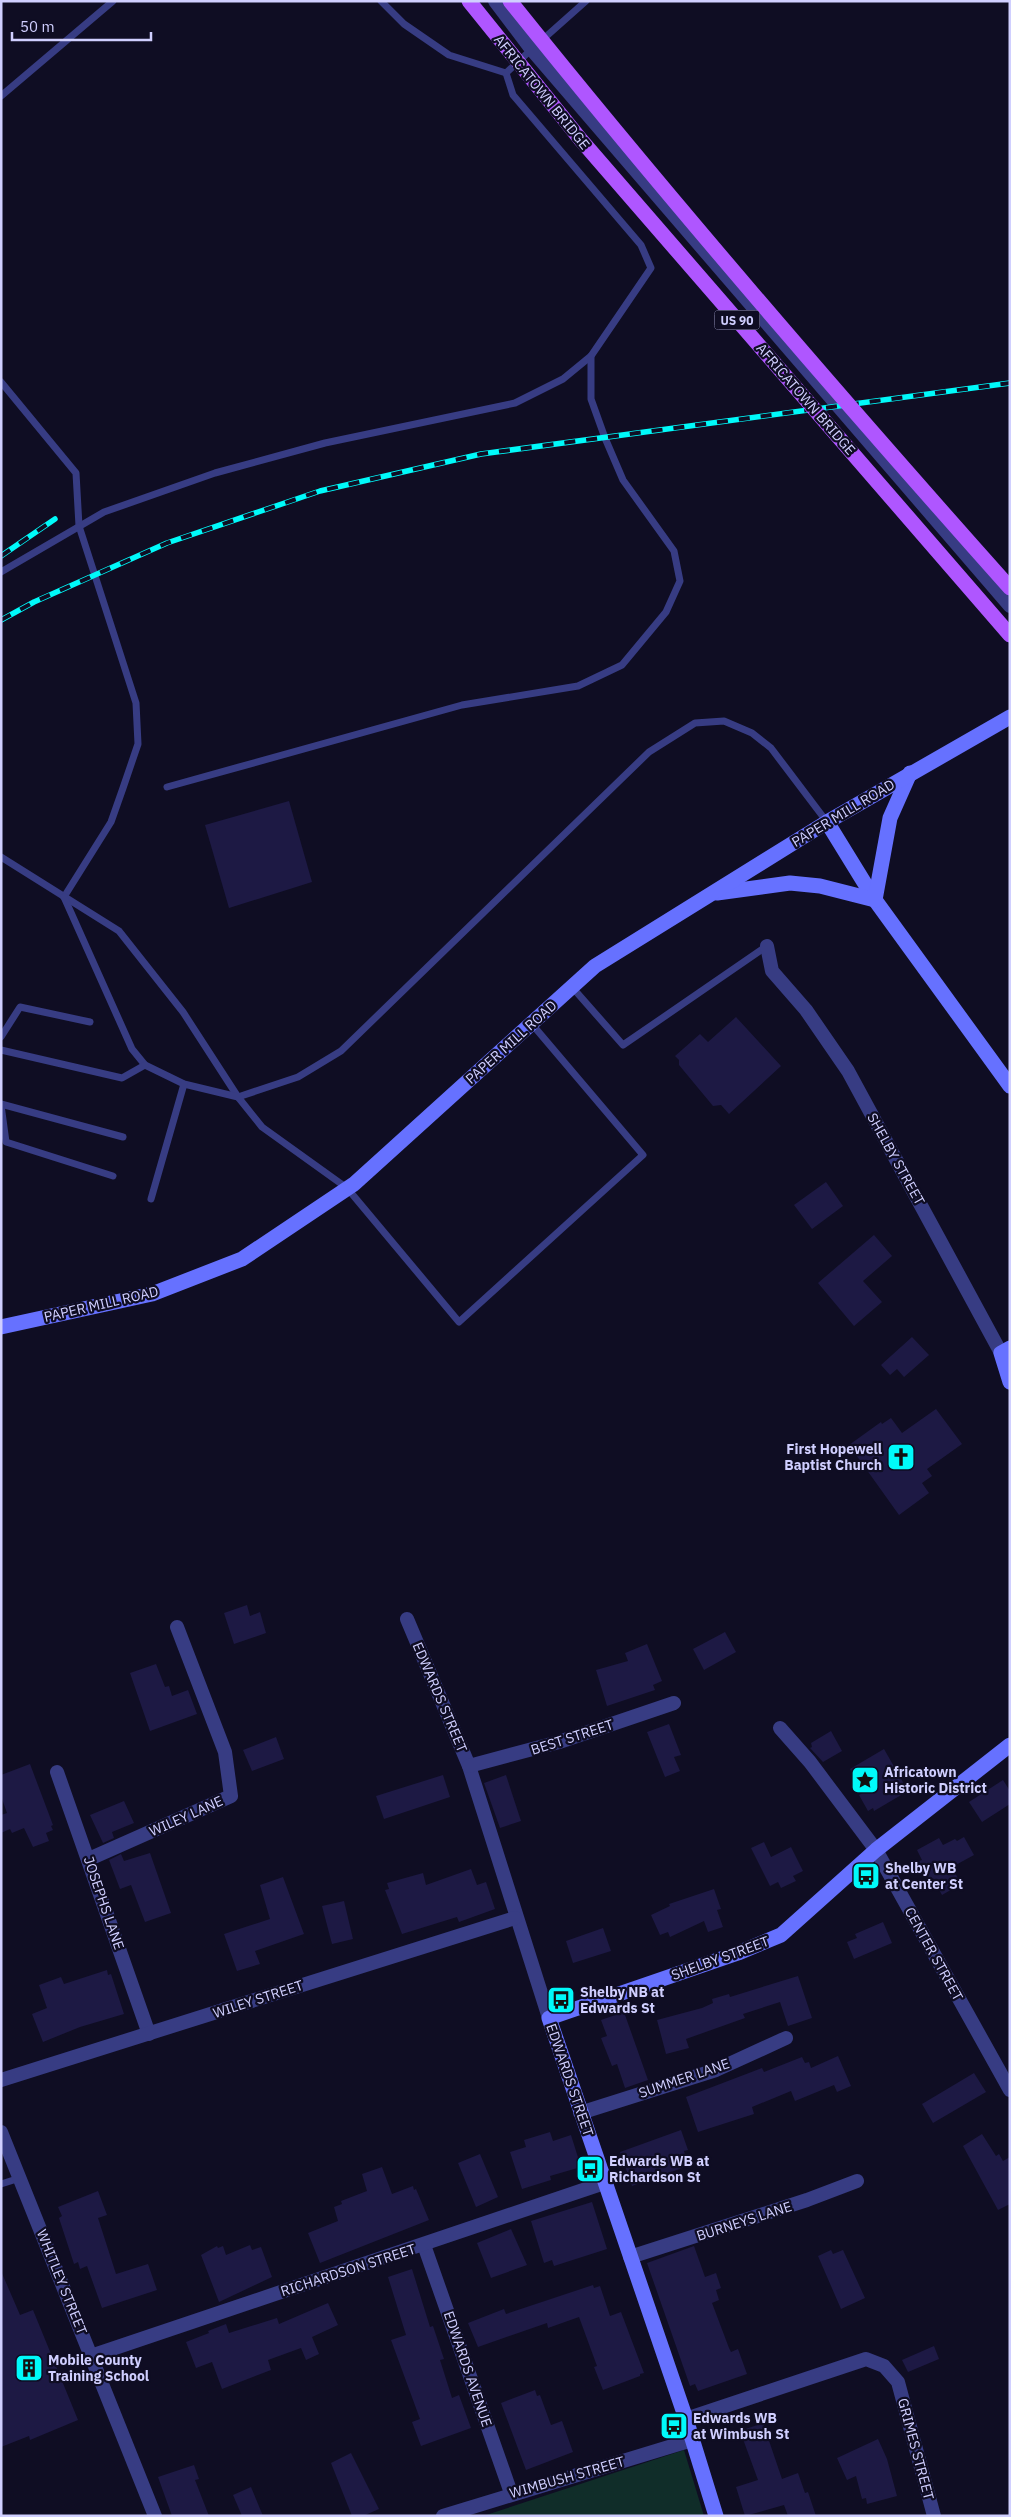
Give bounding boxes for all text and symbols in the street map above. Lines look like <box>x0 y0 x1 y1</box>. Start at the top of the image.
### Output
scale bar <box>12 10 151 42</box>
text: 50 m <box>20 17 55 36</box>
street label: AFRICATOWN BRIDGE <box>490 31 594 153</box>
road number: US 90 <box>714 310 760 330</box>
street label: AFRICATOWN BRIDGE <box>752 339 860 459</box>
street label: PAPER MILL ROAD <box>788 775 898 851</box>
street label: PAPER MILL ROAD <box>462 996 560 1088</box>
street label: SHELBY STREET <box>863 1110 929 1208</box>
street label: PAPER MILL ROAD <box>42 1282 160 1326</box>
place label: First Hopewell Baptist Church <box>784 1440 882 1474</box>
church icon: First Hopewell Baptist Church <box>886 1442 916 1472</box>
street label: EDWARDS STREET <box>409 1639 471 1755</box>
street label: BEST STREET <box>528 1715 616 1759</box>
place label: Africatown Historic District <box>884 1763 987 1797</box>
place icon: Africatown Historic District <box>850 1765 880 1795</box>
street label: WILEY LANE <box>146 1792 226 1840</box>
street label: JOSEPHS LANE <box>80 1854 128 1952</box>
place label: Shelby WB at Center St <box>885 1859 963 1893</box>
bus stop icon: Shelby WB at Center St <box>851 1861 881 1891</box>
street label: CENTER STREET <box>901 1904 967 2004</box>
street label: SHELBY STREET <box>669 1932 771 1984</box>
street label: WILEY STREET <box>211 1976 305 2022</box>
place label: Shelby NB at Edwards St <box>580 1983 664 2017</box>
bus stop icon: Shelby NB at Edwards St <box>546 1985 576 2015</box>
street label: EDWARDS STREET <box>542 2021 598 2139</box>
street label: SUMMER LANE <box>636 2054 732 2102</box>
place label: Edwards WB at Richardson St <box>609 2152 709 2186</box>
bus stop icon: Edwards WB at Richardson St <box>575 2154 605 2184</box>
street label: BURNEYS LANE <box>694 2197 794 2245</box>
street label: WHITLEY STREET <box>33 2227 91 2337</box>
street label: RICHARDSON STREET <box>278 2240 418 2300</box>
street label: EDWARDS AVENUE <box>440 2309 496 2429</box>
place label: Mobile County Training School <box>48 2351 149 2385</box>
building icon: Mobile County Training School <box>14 2353 44 2383</box>
street label: GRIMES STREET <box>894 2396 938 2502</box>
place label: Edwards WB at Wimbush St <box>693 2409 789 2443</box>
bus stop icon: Edwards WB at Wimbush St <box>659 2411 689 2441</box>
street label: WIMBUSH STREET <box>507 2452 627 2502</box>

